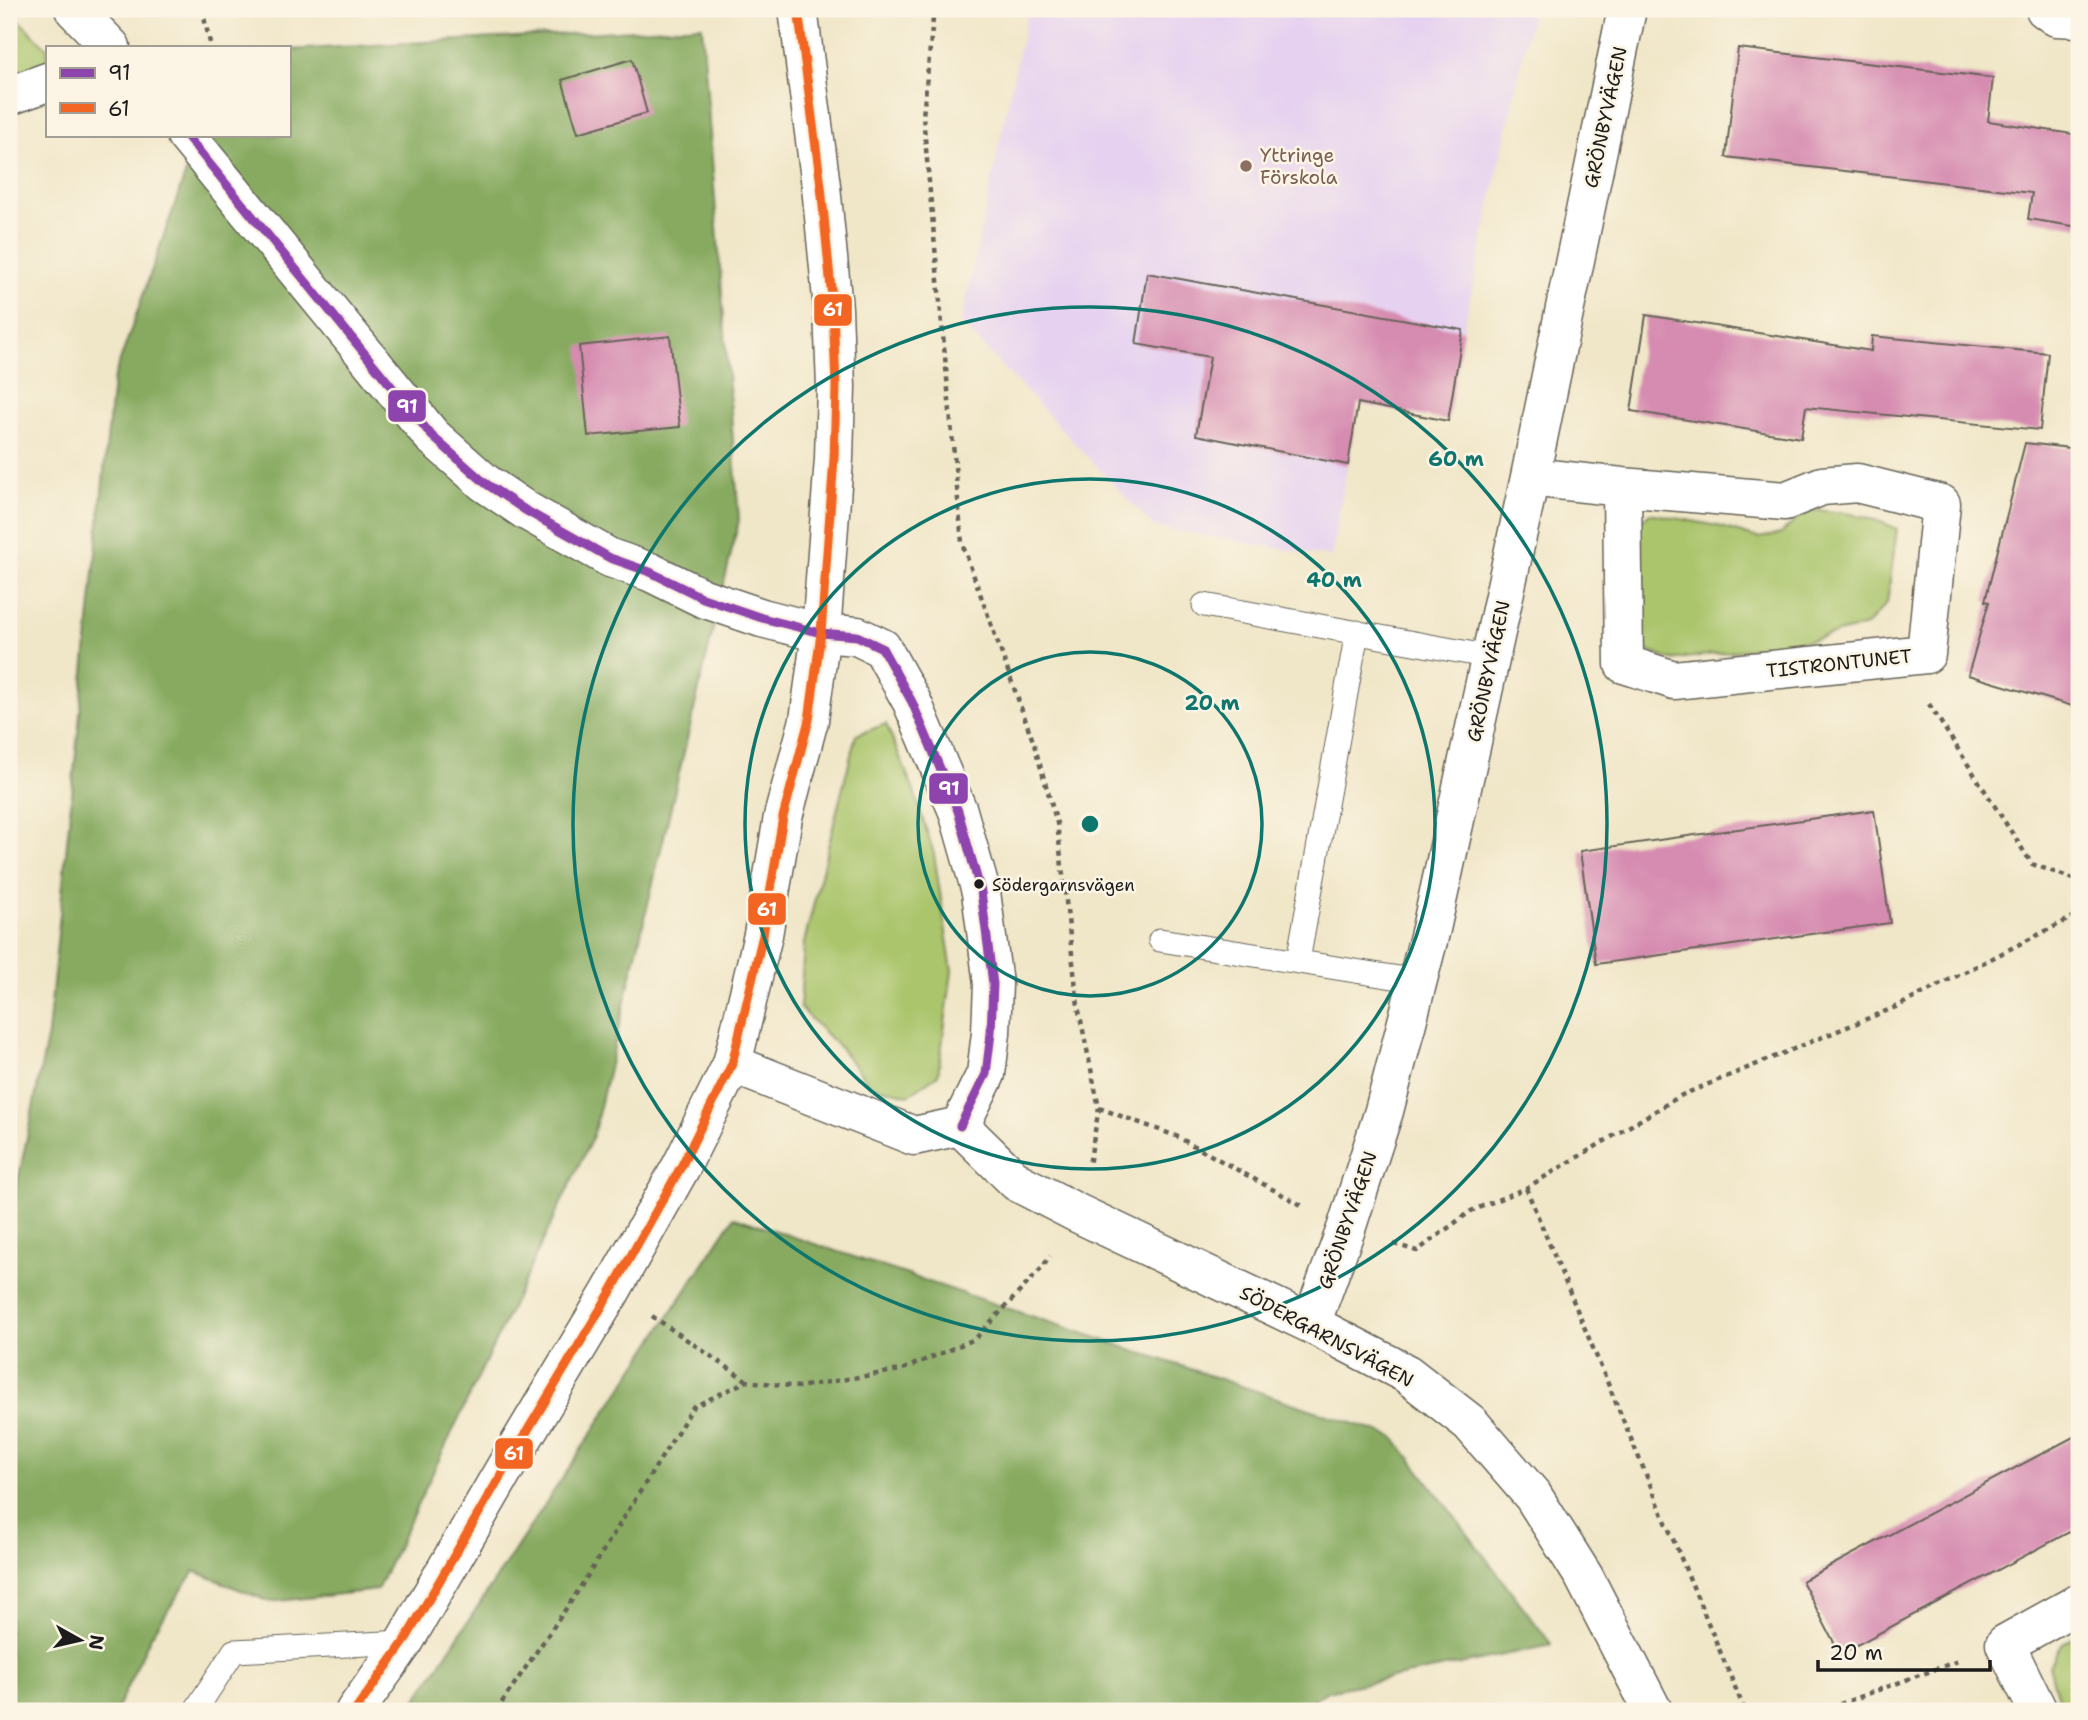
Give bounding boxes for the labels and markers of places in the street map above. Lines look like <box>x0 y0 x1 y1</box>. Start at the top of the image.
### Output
place label: Yttringe Förskola <box>1260 143 1338 190</box>
marker: Yttringe Förskola <box>1238 158 1254 174</box>
centre of rings <box>1078 812 1102 836</box>
place label: Södergarnsvägen <box>992 874 1135 896</box>
marker: Södergarnsvägen <box>972 877 986 891</box>

